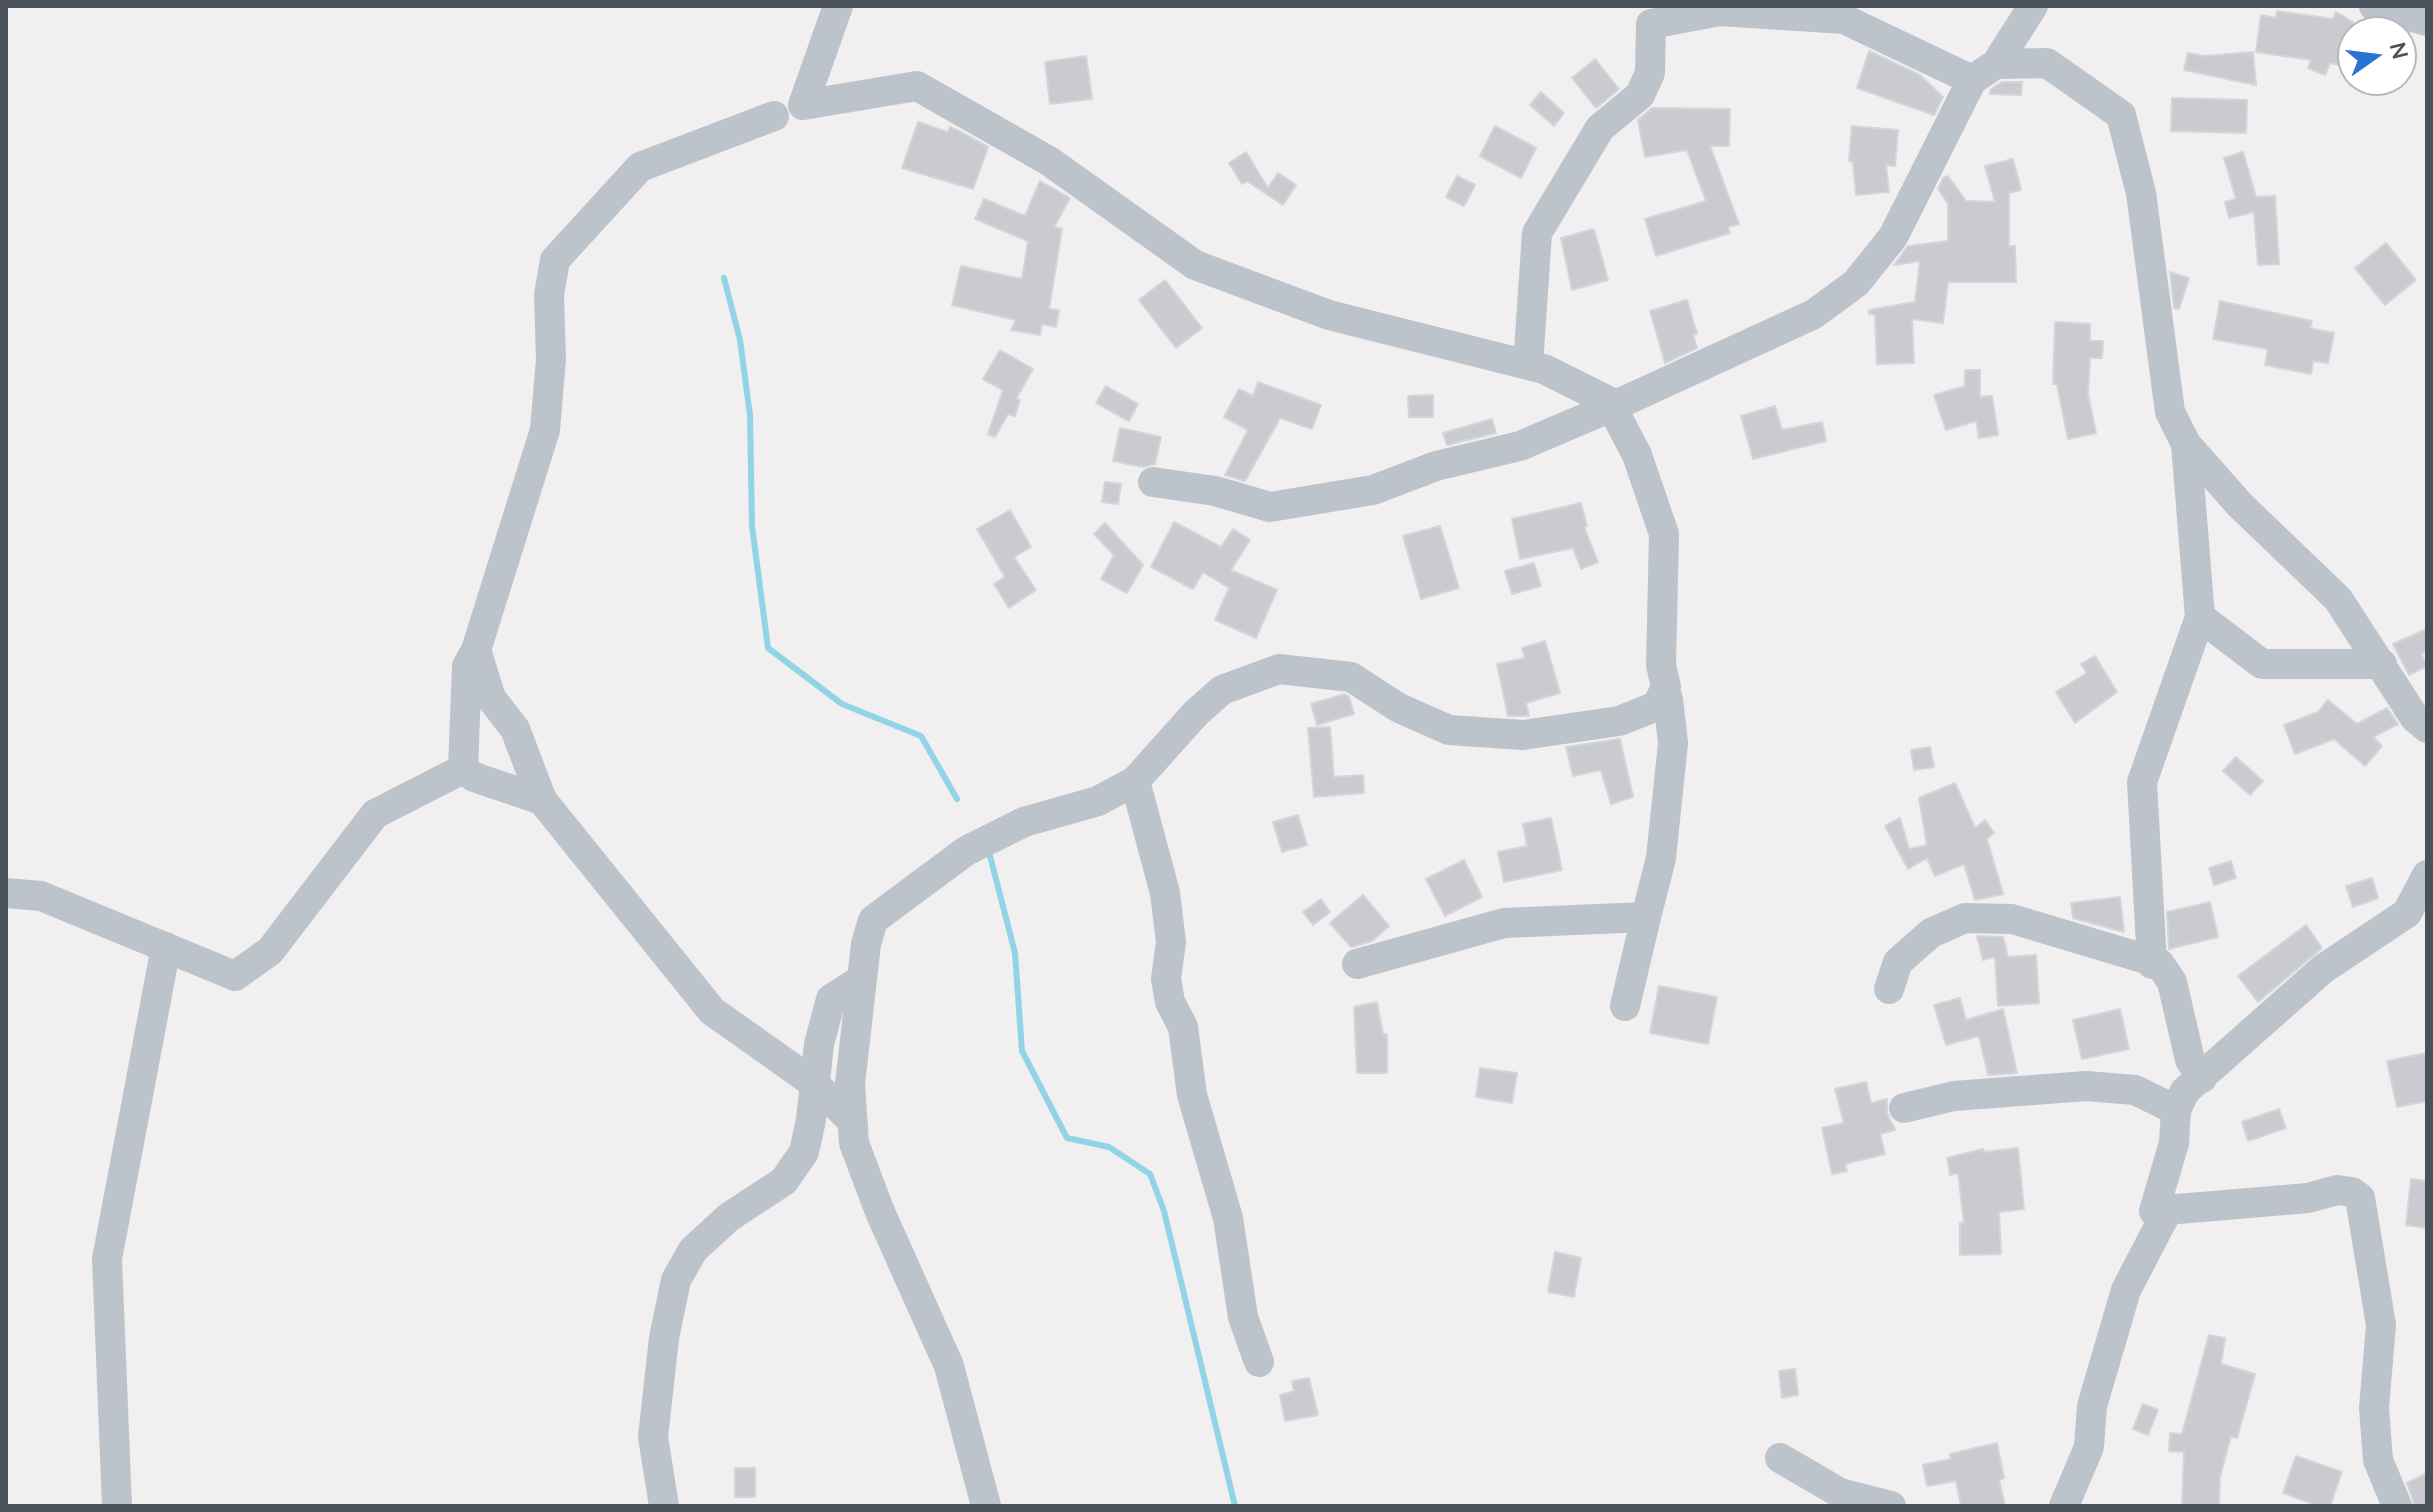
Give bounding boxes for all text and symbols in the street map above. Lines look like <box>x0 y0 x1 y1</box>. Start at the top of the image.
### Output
north arrow <box>2337 16 2417 96</box>
text: N <box>2382 39 2415 62</box>

